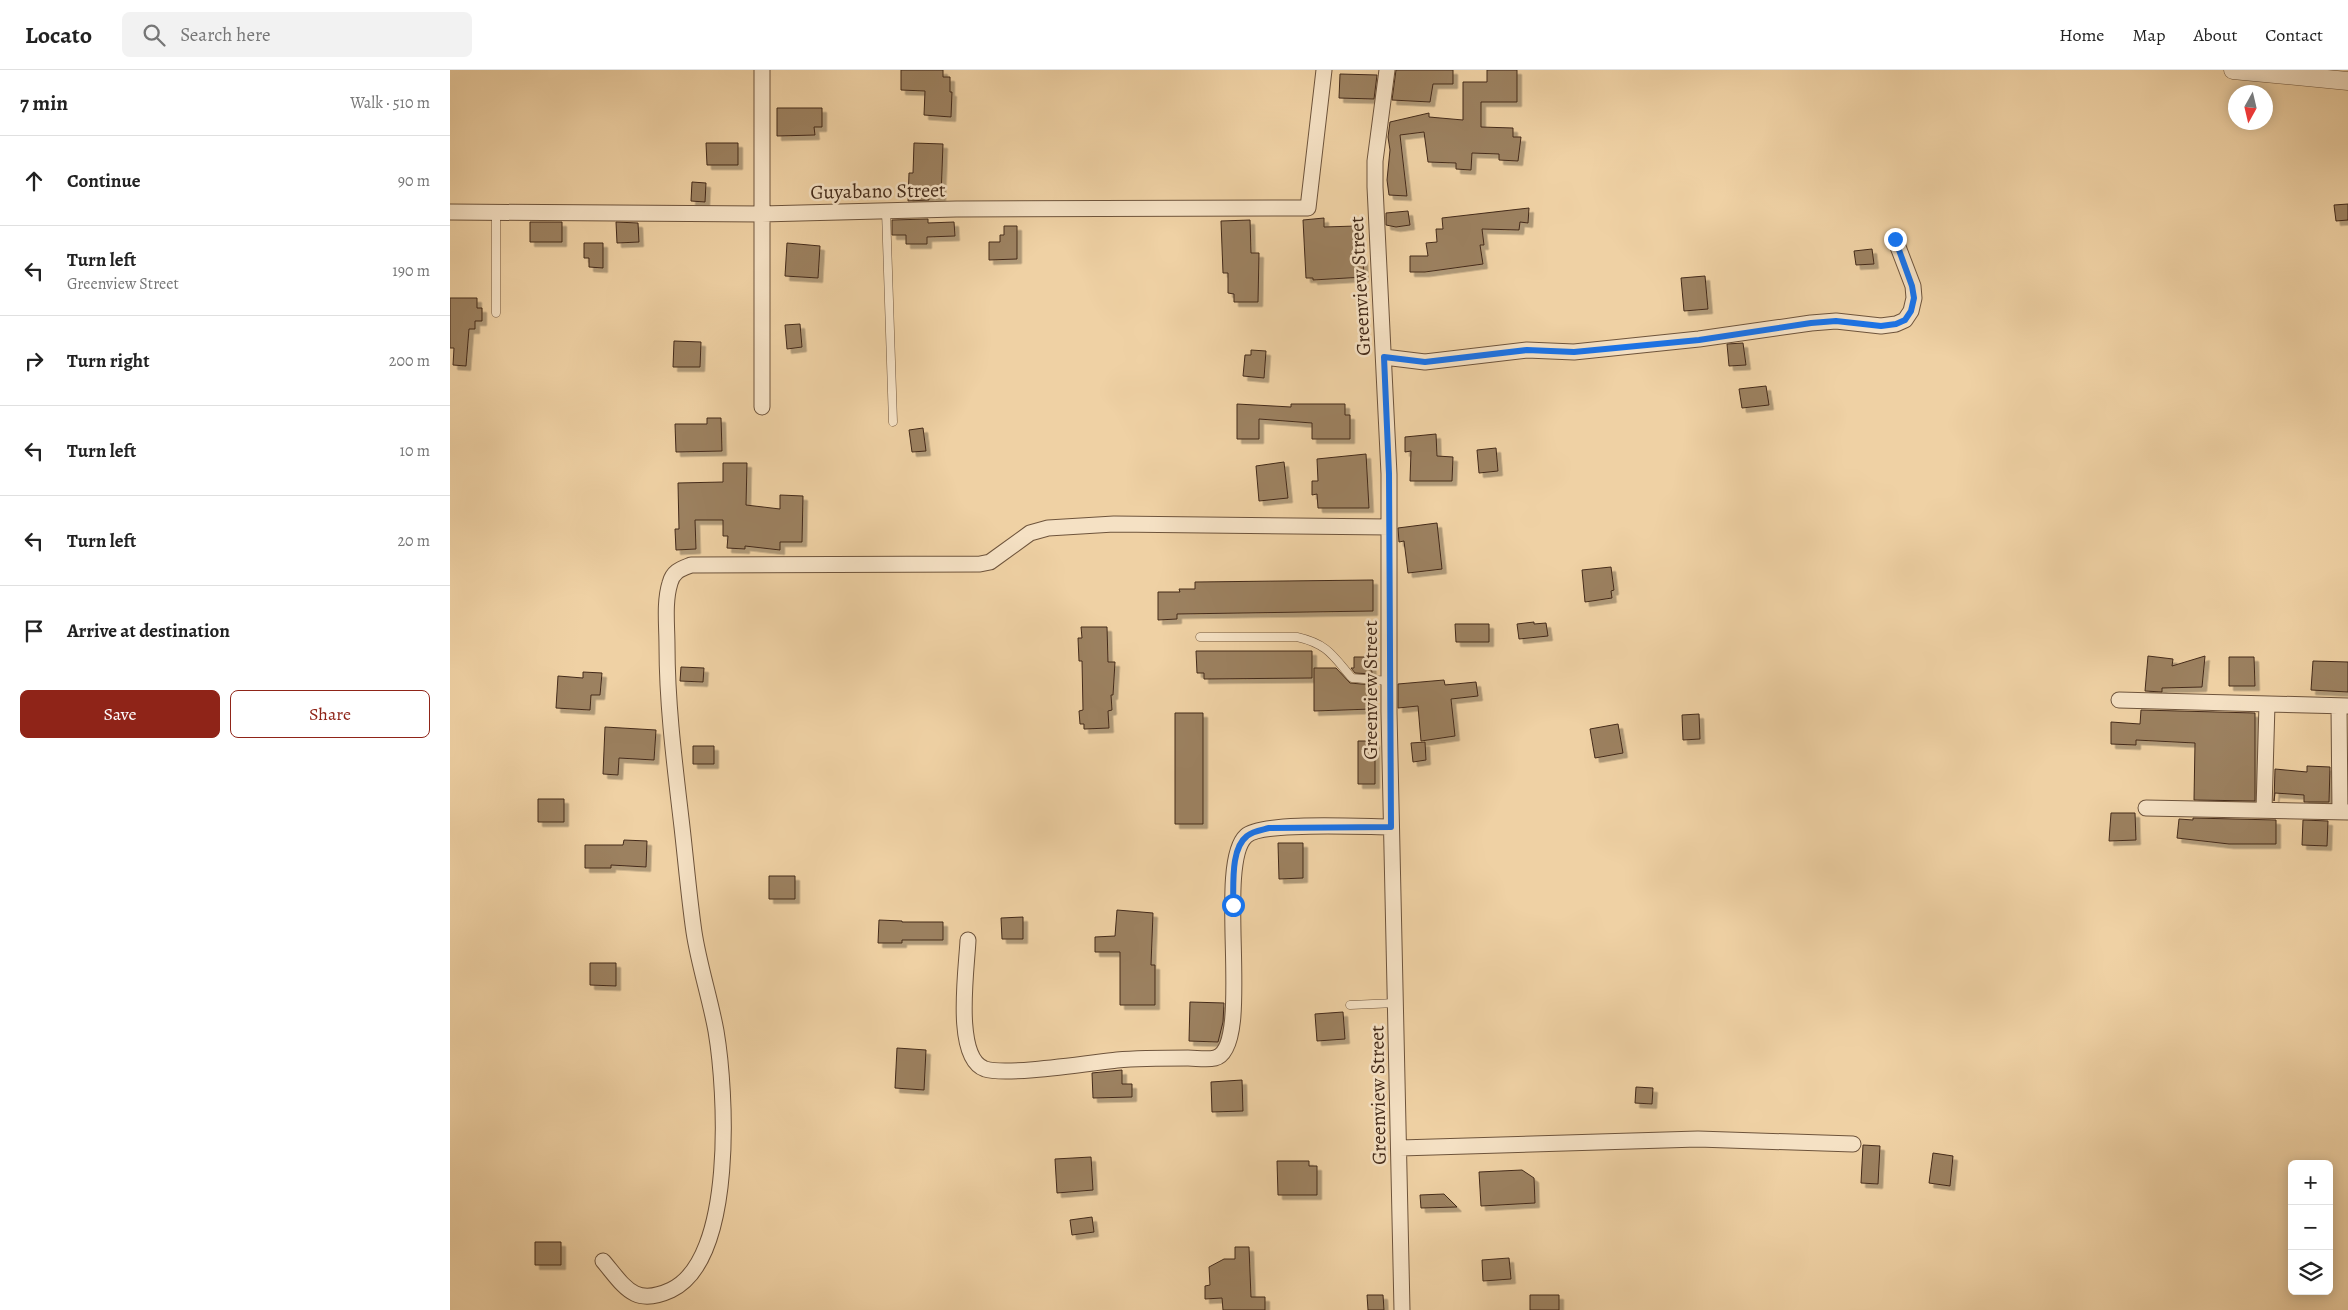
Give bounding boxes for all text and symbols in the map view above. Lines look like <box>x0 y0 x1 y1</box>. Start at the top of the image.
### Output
search box <box>122 12 472 57</box>
text: Locato <box>25 19 92 51</box>
icon: search <box>140 21 168 49</box>
text: Search here <box>180 22 271 48</box>
text: Home <box>2059 23 2104 47</box>
text: Map <box>2132 23 2165 47</box>
text: About <box>2193 23 2237 47</box>
text: Contact <box>2265 23 2323 47</box>
north arrow <box>2228 85 2273 130</box>
text: 7 min <box>20 89 68 117</box>
text: Walk · 510 m <box>350 92 430 114</box>
icon: ahead <box>20 167 48 195</box>
text: Continue <box>67 168 141 194</box>
text: 90 m <box>398 170 430 192</box>
street label: Guyabano Street <box>810 176 946 206</box>
street label: Greenview Street <box>1343 215 1377 356</box>
route end <box>1884 228 1907 251</box>
text: Turn left <box>67 247 136 273</box>
icon: left <box>20 257 48 285</box>
text: 190 m <box>392 260 430 282</box>
text: Greenview Street <box>67 273 179 295</box>
icon: right <box>20 347 48 375</box>
text: Turn right <box>67 348 149 374</box>
text: 200 m <box>389 350 430 372</box>
icon: left <box>20 437 48 465</box>
text: Turn left <box>67 438 136 464</box>
text: 10 m <box>400 440 430 462</box>
icon: left <box>20 527 48 555</box>
text: Turn left <box>67 528 136 554</box>
text: 20 m <box>397 530 430 552</box>
icon: arrive <box>20 617 48 645</box>
text: Arrive at destination <box>67 618 230 644</box>
street label: Greenview Street <box>1357 620 1384 760</box>
button: Save <box>20 690 220 738</box>
button: Share <box>230 690 430 738</box>
route start <box>1222 894 1245 917</box>
street label: Greenview Street <box>1363 1025 1393 1165</box>
map controls <box>2288 1160 2333 1295</box>
button: + <box>2288 1160 2333 1205</box>
button: − <box>2288 1205 2333 1250</box>
button: layers <box>2288 1250 2333 1295</box>

